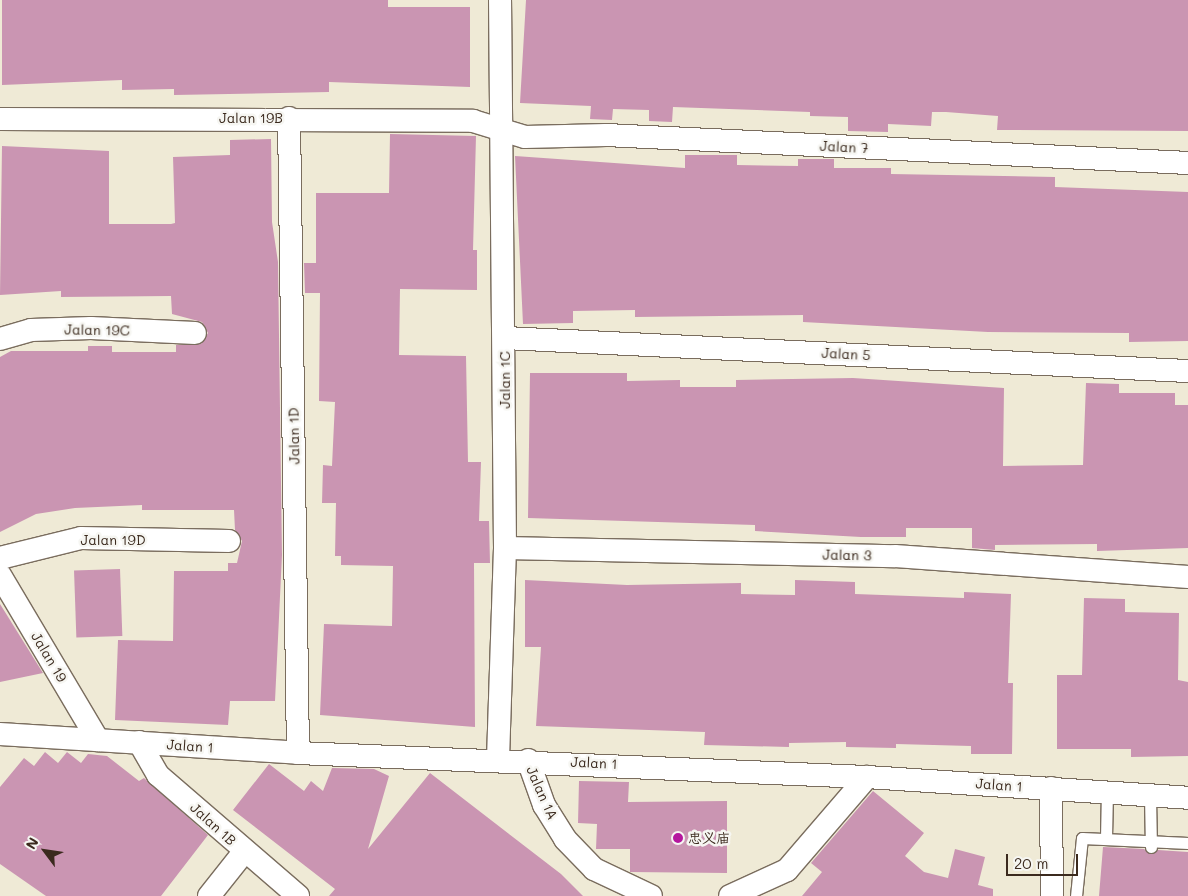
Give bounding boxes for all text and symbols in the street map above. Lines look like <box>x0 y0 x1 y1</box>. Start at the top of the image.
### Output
street label: Jalan 19B <box>219 110 283 126</box>
street label: Jalan 7 <box>819 137 869 157</box>
street label: Jalan 19C <box>64 321 130 339</box>
street label: Jalan 5 <box>821 344 871 364</box>
street label: Jalan 1C <box>497 351 513 409</box>
street label: Jalan 1D <box>285 407 303 465</box>
street label: Jalan 19D <box>80 532 146 548</box>
street label: Jalan 3 <box>822 546 872 564</box>
street label: Jalan 19 <box>28 629 70 685</box>
street label: Jalan 1 <box>166 736 214 756</box>
street label: Jalan 1 <box>570 753 618 773</box>
street label: Jalan 1A <box>523 764 561 822</box>
street label: Jalan 1 <box>975 775 1023 795</box>
street label: Jalan 1B <box>187 799 239 849</box>
north arrow <box>20 826 70 876</box>
place label: 忠义庙 <box>688 830 730 846</box>
marker: 忠义庙 <box>672 832 684 844</box>
text: N <box>21 834 43 852</box>
scale bar <box>1008 844 1080 876</box>
text: 20 m <box>1014 853 1048 873</box>

